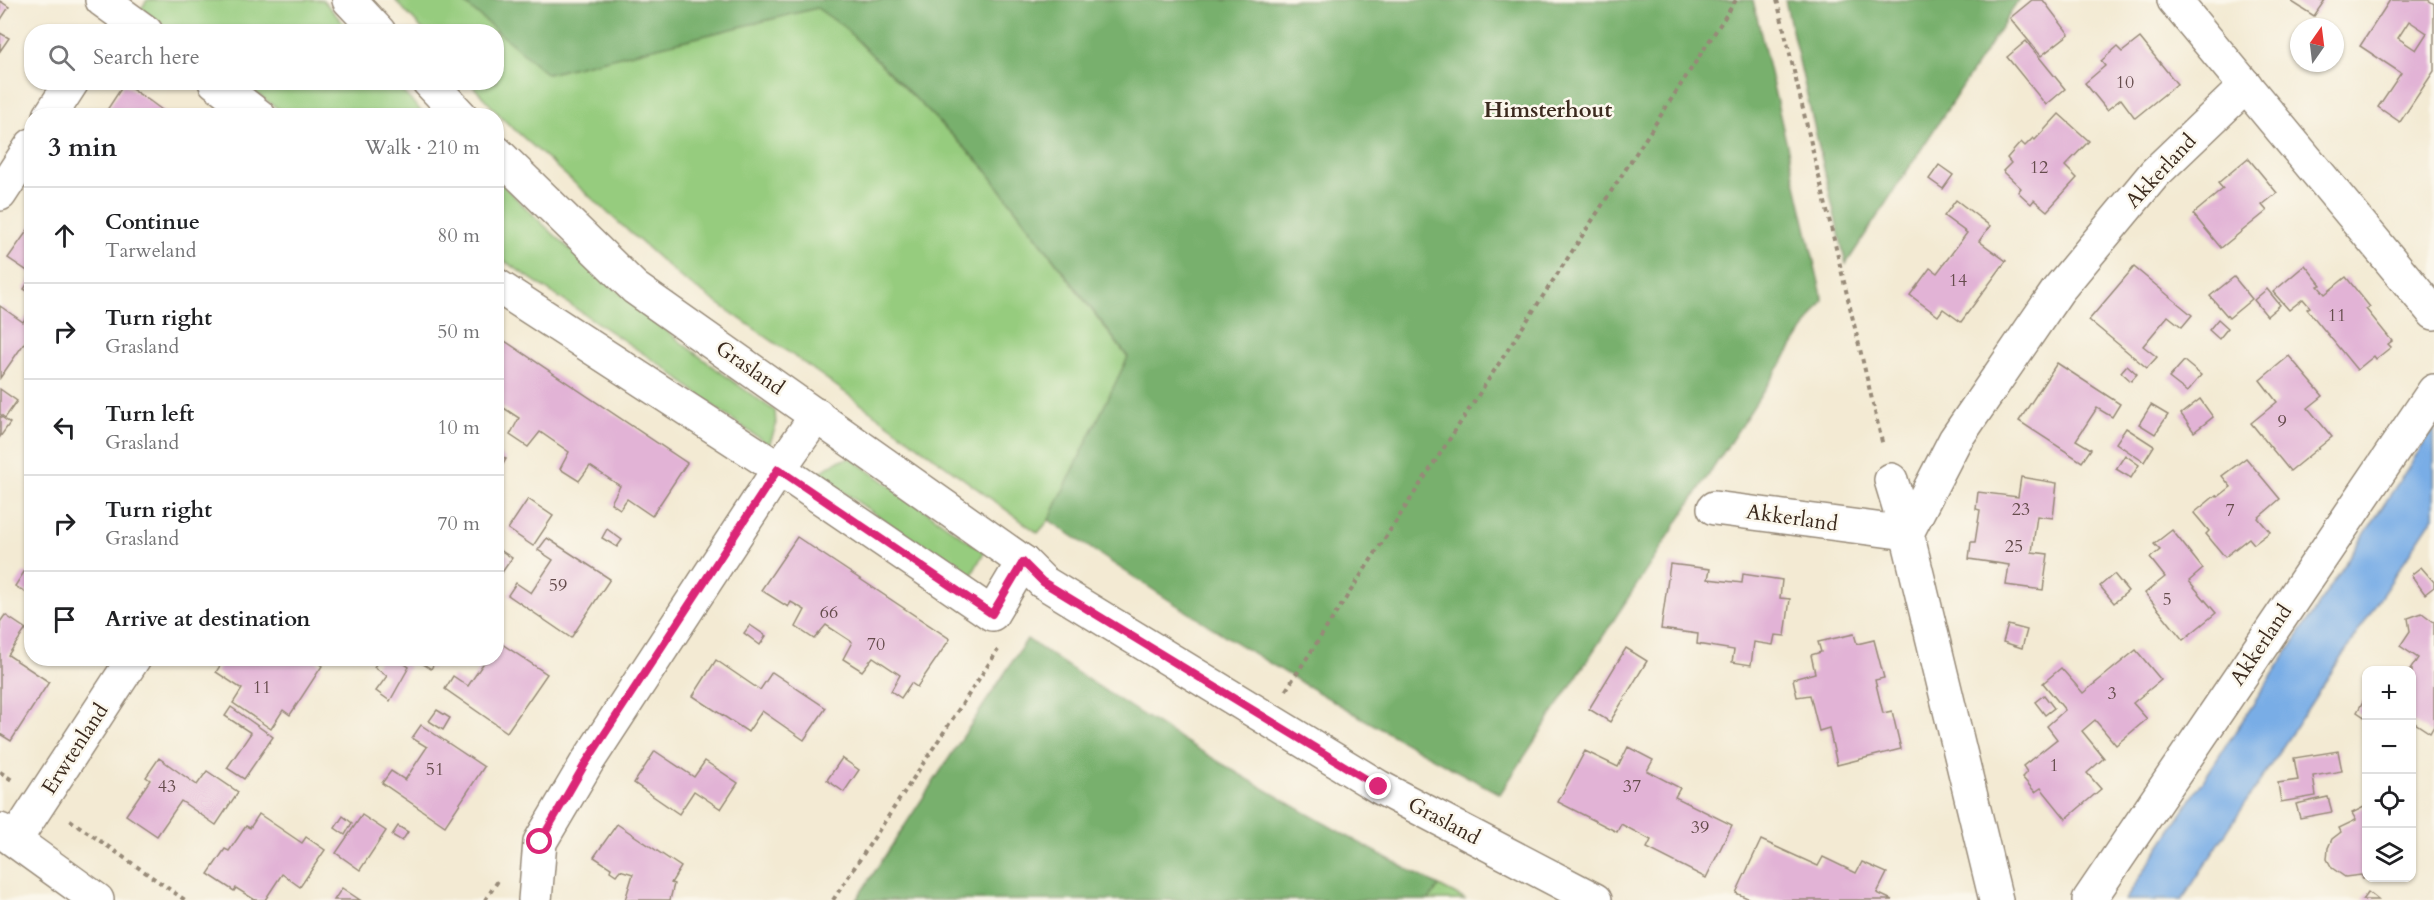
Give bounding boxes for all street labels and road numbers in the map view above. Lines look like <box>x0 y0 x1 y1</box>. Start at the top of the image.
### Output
street label: Akkerland <box>2119 127 2203 215</box>
street label: Grasland <box>710 334 790 402</box>
street label: Akkerland <box>1744 497 1840 539</box>
street label: Akkerland <box>2223 599 2299 691</box>
street label: Erwtenland <box>35 698 115 800</box>
street label: Grasland <box>1403 790 1485 852</box>

